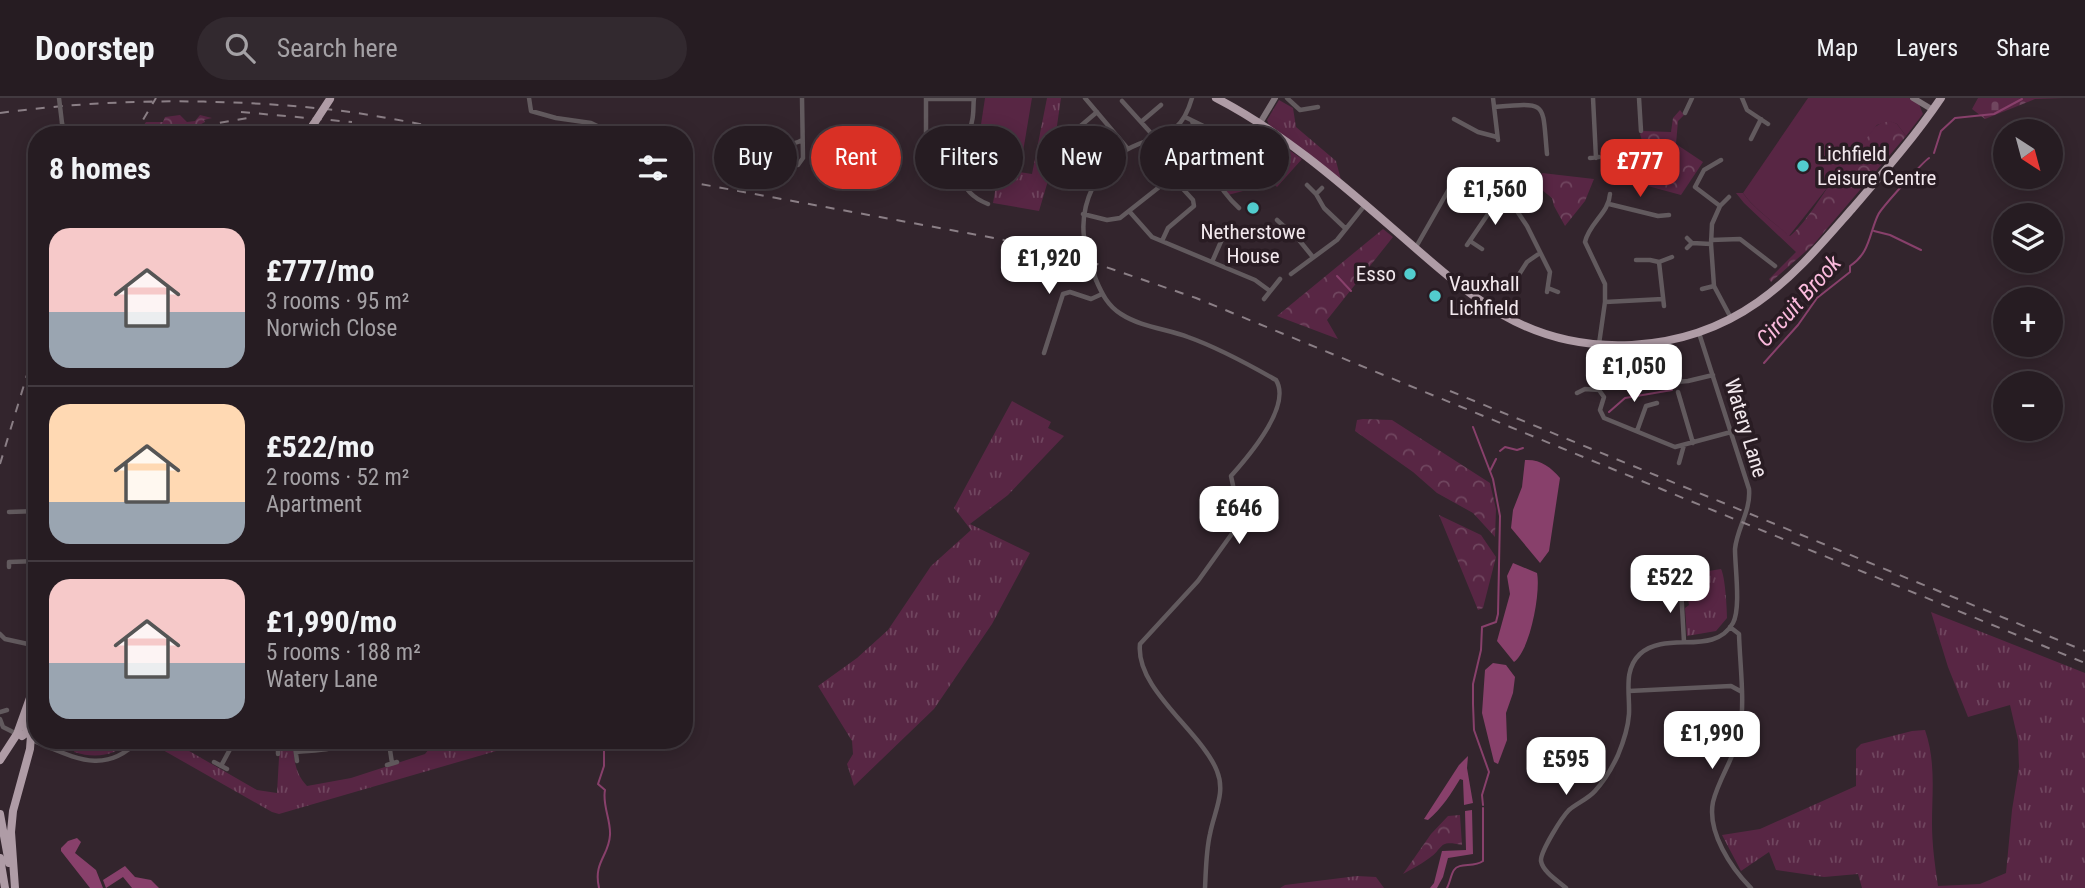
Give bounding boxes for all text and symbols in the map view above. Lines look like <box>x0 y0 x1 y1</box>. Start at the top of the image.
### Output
search box <box>197 17 687 80</box>
text: Doorstep <box>35 29 155 68</box>
icon: search <box>221 29 259 67</box>
text: Search here <box>277 33 398 63</box>
text: Map <box>1817 34 1858 62</box>
text: Layers <box>1896 34 1958 62</box>
text: Share <box>1996 34 2050 62</box>
north arrow <box>1993 119 2063 189</box>
map controls <box>1993 119 2063 441</box>
chip: Buy <box>714 126 797 189</box>
chip: Rent <box>811 126 901 189</box>
chip: Filters <box>915 126 1023 189</box>
chip: New <box>1037 126 1126 189</box>
chip: Apartment <box>1140 126 1289 189</box>
pin: £777 <box>1599 140 1681 199</box>
place label: Lichfield Leisure Centre <box>1817 142 1937 190</box>
text: £777 <box>1617 148 1663 175</box>
icon: filters <box>634 149 672 187</box>
text: 8 homes <box>49 151 151 186</box>
marker: Lichfield Leisure Centre <box>1795 158 1811 174</box>
pin: £1,560 <box>1438 167 1552 227</box>
text: £1,560 <box>1463 176 1527 203</box>
marker: Netherstowe House <box>1245 200 1261 216</box>
button: layers <box>1993 203 2063 273</box>
place label: Netherstowe House <box>1200 220 1306 268</box>
pin: £1,920 <box>992 236 1106 296</box>
text: £1,920 <box>1017 245 1081 272</box>
water label: Circuit Brook <box>1751 249 1848 352</box>
text: £777/mo <box>266 253 374 288</box>
icon: home <box>105 256 189 340</box>
place label: Esso <box>1356 262 1396 286</box>
marker: Esso <box>1402 266 1418 282</box>
place label: Vauxhall Lichfield <box>1449 272 1520 320</box>
button: + <box>1993 287 2063 357</box>
text: 3 rooms · 95 m² <box>266 288 409 315</box>
marker: Vauxhall Lichfield <box>1427 288 1443 304</box>
text: Norwich Close <box>266 315 397 342</box>
pin: £1,050 <box>1577 344 1691 404</box>
text: £1,050 <box>1602 353 1666 380</box>
button: − <box>1993 371 2063 441</box>
street label: Watery Lane <box>1720 376 1772 480</box>
text: £522/mo <box>266 429 374 464</box>
icon: home <box>105 432 189 516</box>
text: 2 rooms · 52 m² <box>266 464 409 491</box>
pin: £646 <box>1198 486 1280 546</box>
text: Apartment <box>266 491 362 518</box>
text: £646 <box>1216 495 1262 522</box>
pin: £522 <box>1629 556 1711 615</box>
text: £522 <box>1647 564 1693 591</box>
text: £1,990/mo <box>266 604 397 639</box>
icon: home <box>105 607 189 691</box>
text: 5 rooms · 188 m² <box>266 639 421 666</box>
text: Watery Lane <box>266 666 378 693</box>
pin: £1,990 <box>1655 712 1769 771</box>
text: £1,990 <box>1680 720 1744 747</box>
pin: £595 <box>1525 738 1607 797</box>
text: £595 <box>1543 746 1589 773</box>

